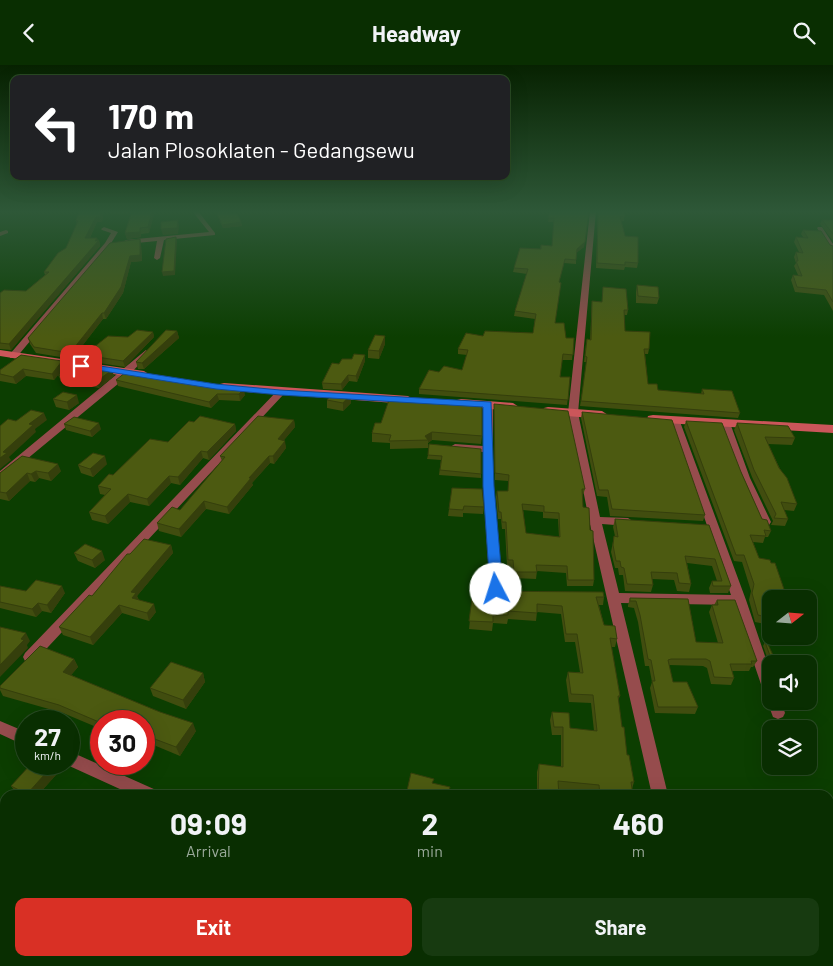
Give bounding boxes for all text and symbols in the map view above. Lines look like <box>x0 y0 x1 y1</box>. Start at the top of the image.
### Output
icon: back <box>15 19 43 47</box>
icon: search <box>790 19 818 47</box>
text: Headway <box>372 20 461 46</box>
text: 170 m <box>108 94 194 136</box>
icon: left <box>25 95 90 160</box>
text: Jalan Plosoklaten - Gedangsewu <box>108 136 415 162</box>
pin <box>60 345 102 387</box>
icon: arrive <box>67 352 95 380</box>
position arrow <box>469 562 521 614</box>
north arrow <box>762 590 818 645</box>
map controls <box>762 590 817 775</box>
button: sound <box>762 655 817 710</box>
speed limit sign: 30 <box>90 710 155 775</box>
button: layers <box>762 720 817 775</box>
text: 27 <box>34 721 61 751</box>
text: km/h <box>34 748 61 762</box>
text: 09:09 <box>170 805 247 841</box>
text: 2 <box>421 805 438 841</box>
text: 460 <box>613 805 664 841</box>
text: Arrival <box>186 841 231 860</box>
text: min <box>417 841 443 860</box>
text: m <box>632 841 645 860</box>
button: Exit <box>15 898 412 956</box>
button: Share <box>422 898 819 956</box>

